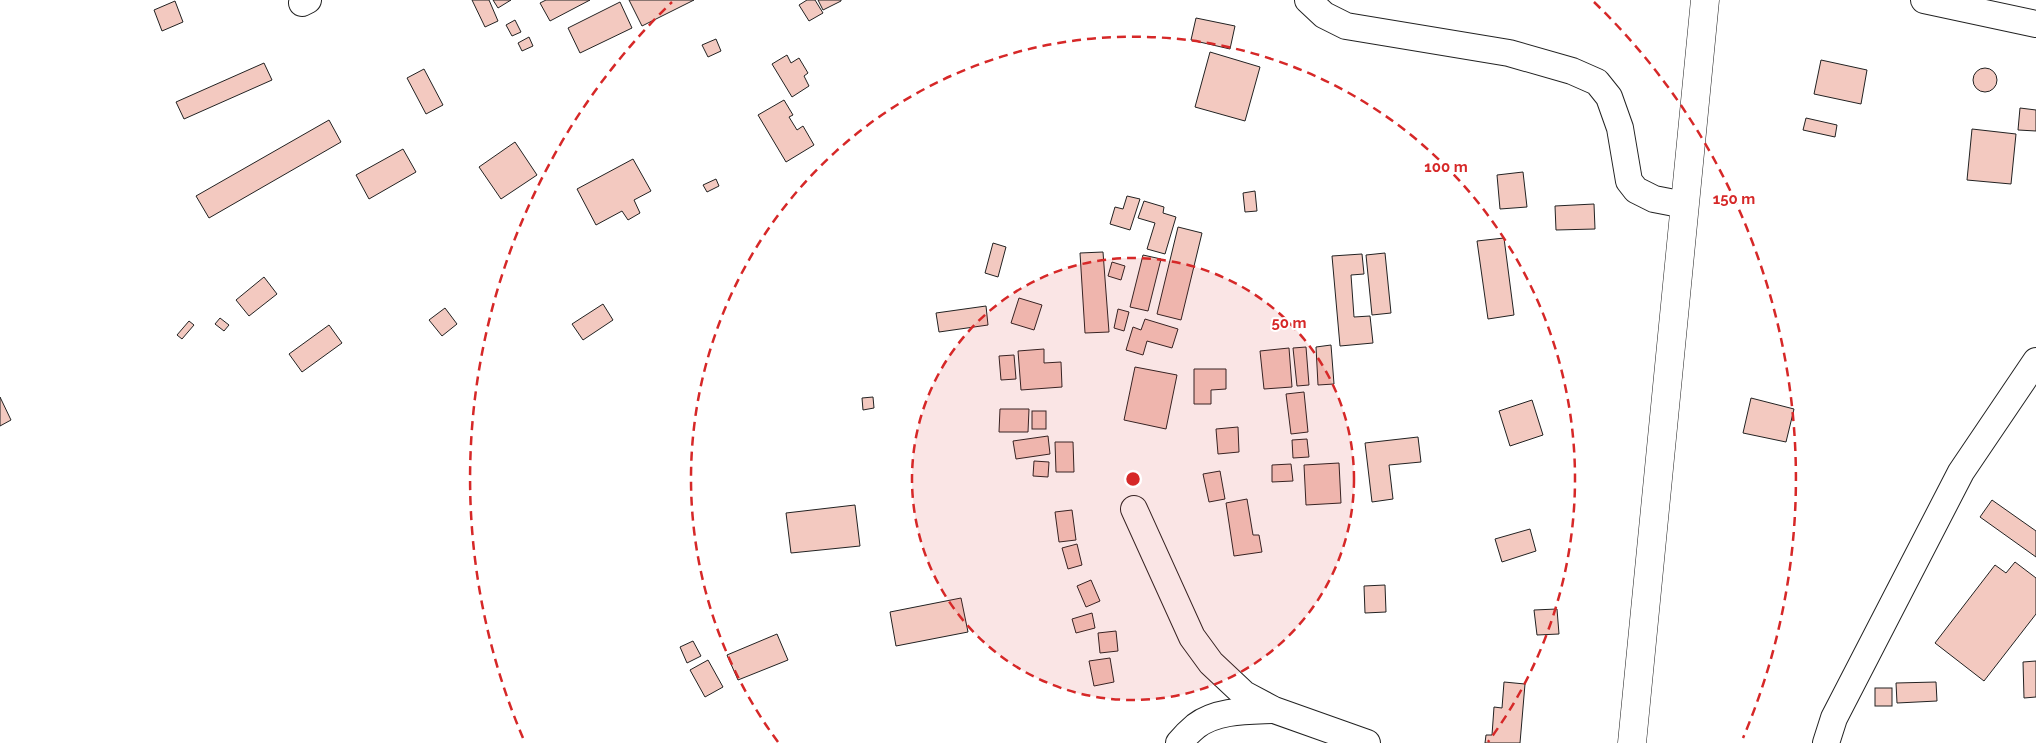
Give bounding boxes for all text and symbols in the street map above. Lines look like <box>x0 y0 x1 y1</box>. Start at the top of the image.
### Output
text: 100 m <box>1424 158 1468 176</box>
text: 150 m <box>1713 190 1755 208</box>
text: 50 m <box>1271 314 1307 332</box>
centre of rings <box>1124 470 1142 488</box>

